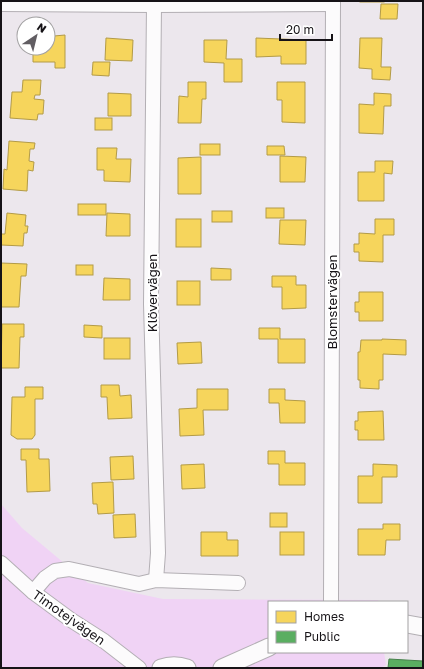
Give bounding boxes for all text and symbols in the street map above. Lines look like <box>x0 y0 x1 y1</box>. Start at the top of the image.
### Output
north arrow <box>16 16 56 56</box>
scale bar <box>280 16 332 42</box>
text: N <box>35 20 49 35</box>
text: 20 m <box>286 22 314 37</box>
street label: Klövervägen <box>144 254 160 332</box>
street label: Blomstervägen <box>324 254 340 350</box>
street label: Timotejvägen <box>30 586 108 648</box>
legend <box>268 601 408 653</box>
text: Homes <box>304 609 344 624</box>
text: Public <box>304 629 341 644</box>

